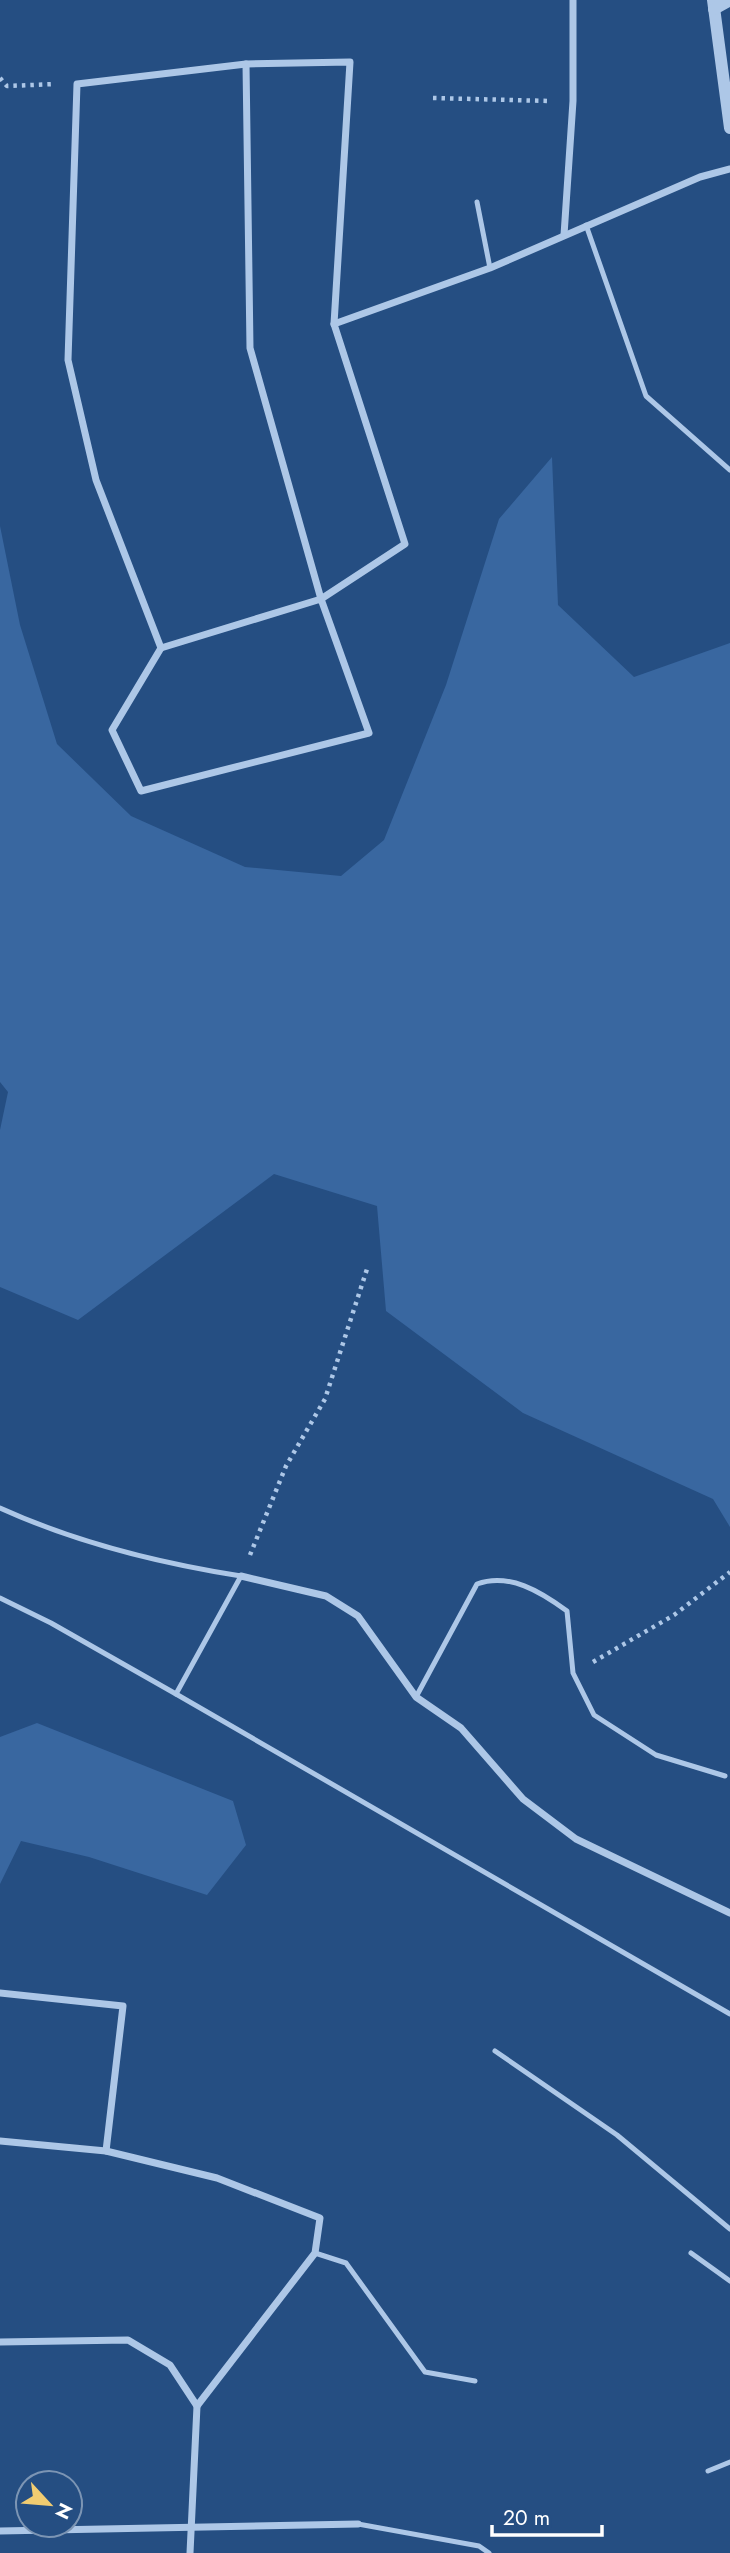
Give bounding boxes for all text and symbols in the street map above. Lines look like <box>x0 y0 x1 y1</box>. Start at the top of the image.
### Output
north arrow <box>14 2469 84 2539</box>
scale bar <box>492 2494 602 2538</box>
text: N <box>48 2499 79 2524</box>
text: 20 m <box>503 2503 550 2533</box>

